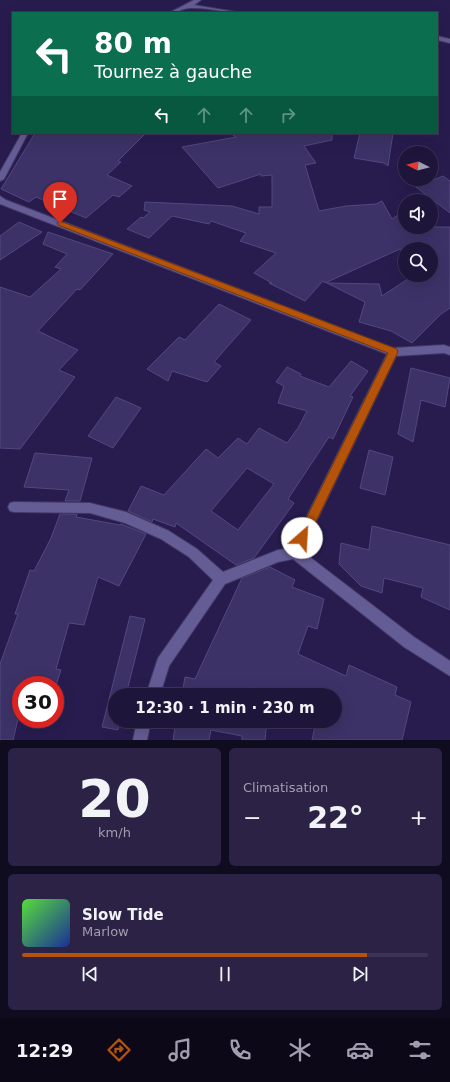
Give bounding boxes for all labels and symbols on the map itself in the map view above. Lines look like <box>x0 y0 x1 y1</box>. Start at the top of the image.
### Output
north arrow <box>398 146 438 186</box>
pin <box>43 182 77 223</box>
position arrow <box>281 517 323 559</box>
speed limit sign: 30 <box>12 676 64 728</box>

